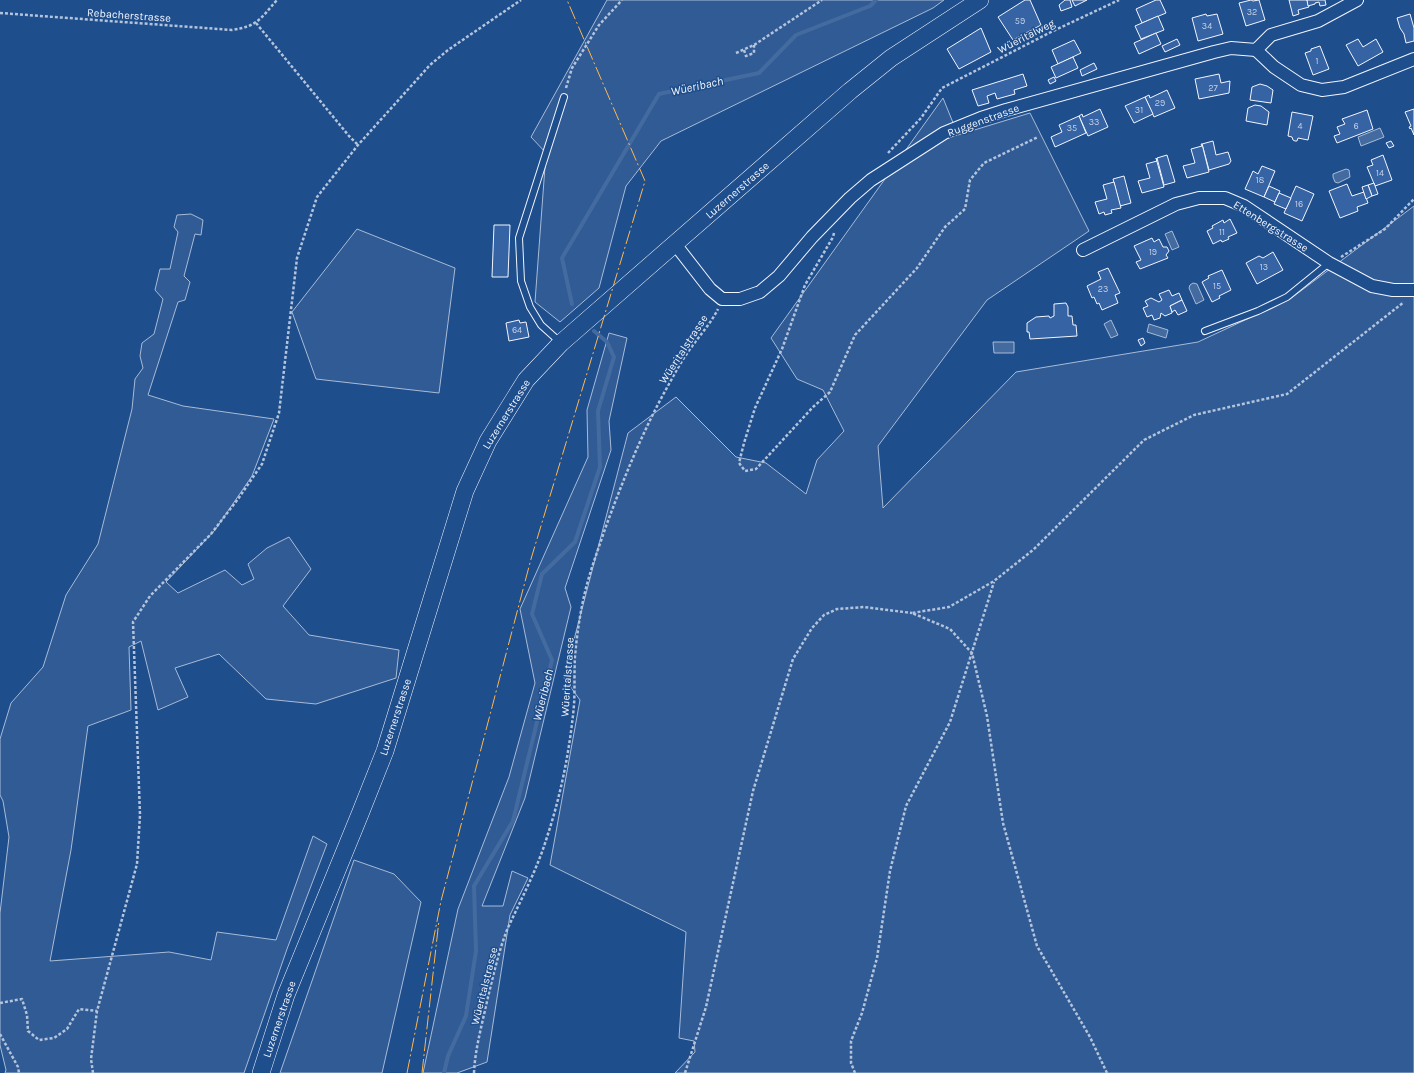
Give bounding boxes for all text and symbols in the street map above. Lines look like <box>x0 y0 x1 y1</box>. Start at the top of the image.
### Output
street label: Rebacherstrasse <box>87 6 172 25</box>
house number: 32 <box>1247 7 1257 17</box>
street label: Wüeritalweg <box>996 16 1058 56</box>
house number: 59 <box>1015 16 1025 26</box>
house number: 34 <box>1202 21 1212 31</box>
house number: 1 <box>1316 56 1319 66</box>
water label: Wüeribach <box>670 74 724 98</box>
house number: 27 <box>1208 83 1218 93</box>
house number: 29 <box>1155 98 1165 108</box>
street label: Ruggenstrasse <box>946 101 1021 139</box>
house number: 31 <box>1135 105 1143 115</box>
house number: 33 <box>1089 117 1099 127</box>
house number: 4 <box>1297 121 1303 131</box>
house number: 6 <box>1353 121 1359 131</box>
house number: 35 <box>1067 123 1077 133</box>
street label: Luzernerstrasse <box>703 159 772 222</box>
house number: 14 <box>1376 168 1384 178</box>
house number: 18 <box>1256 175 1265 185</box>
street label: Ettenbergstrasse <box>1231 198 1311 255</box>
house number: 16 <box>1295 199 1303 209</box>
house number: 11 <box>1219 227 1225 237</box>
house number: 19 <box>1149 247 1157 257</box>
house number: 13 <box>1260 262 1268 272</box>
house number: 15 <box>1213 281 1221 291</box>
house number: 23 <box>1098 284 1108 294</box>
street label: Wüeritalstrasse <box>656 312 711 386</box>
house number: 64 <box>512 325 522 335</box>
street label: Luzernerstrasse <box>480 377 533 452</box>
street label: Wüeritalstrasse <box>558 637 577 717</box>
water label: Wüeribach <box>530 667 556 723</box>
street label: Luzernerstrasse <box>377 677 414 757</box>
street label: Wüeritalstrasse <box>469 946 500 1026</box>
street label: Luzernerstrasse <box>260 979 299 1059</box>

